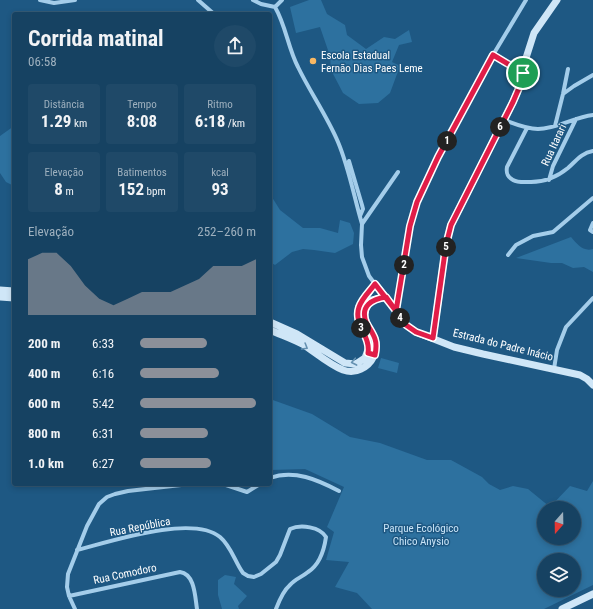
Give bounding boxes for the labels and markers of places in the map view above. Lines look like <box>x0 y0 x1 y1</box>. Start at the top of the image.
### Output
place label: Escola Estadual Fernão Dias Paes Leme <box>321 49 423 75</box>
marker: Escola Estadual Fernão Dias Paes Leme <box>308 56 318 66</box>
pin <box>506 56 540 90</box>
pin: 6 <box>490 117 510 137</box>
pin: 1 <box>437 131 457 151</box>
pin: 5 <box>436 237 456 257</box>
pin: 2 <box>394 255 414 275</box>
pin: 4 <box>390 308 410 328</box>
pin: 3 <box>351 318 371 338</box>

